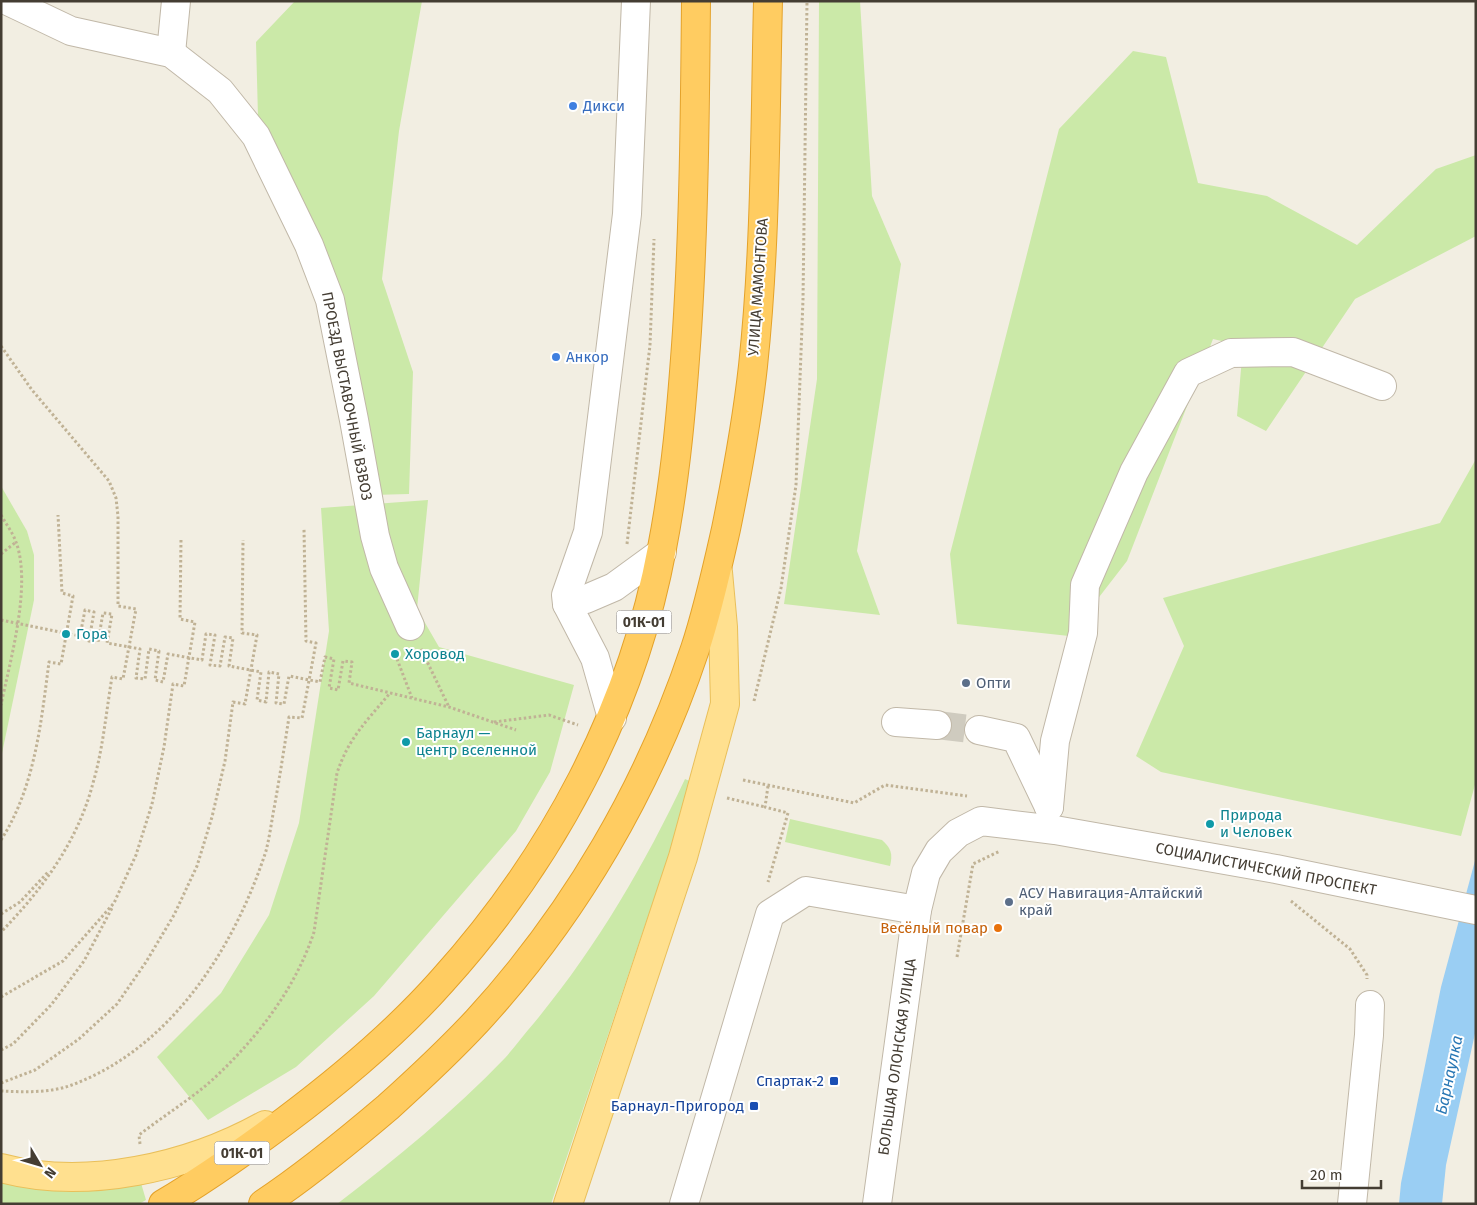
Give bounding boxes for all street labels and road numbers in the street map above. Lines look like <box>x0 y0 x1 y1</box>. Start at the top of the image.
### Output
street label: УЛИЦА МАМОНТОВА <box>744 217 772 356</box>
street label: ПРОЕЗД ВЫСТАВОЧНЫЙ ВЗВОЗ <box>318 290 376 502</box>
road number: 01К-01 <box>616 610 672 634</box>
street label: СОЦИАЛИСТИЧЕСКИЙ ПРОСПЕКТ <box>1154 839 1378 899</box>
street label: БОЛЬШАЯ ОЛОНСКАЯ УЛИЦА <box>874 957 920 1157</box>
road number: 01К-01 <box>214 1142 270 1164</box>

